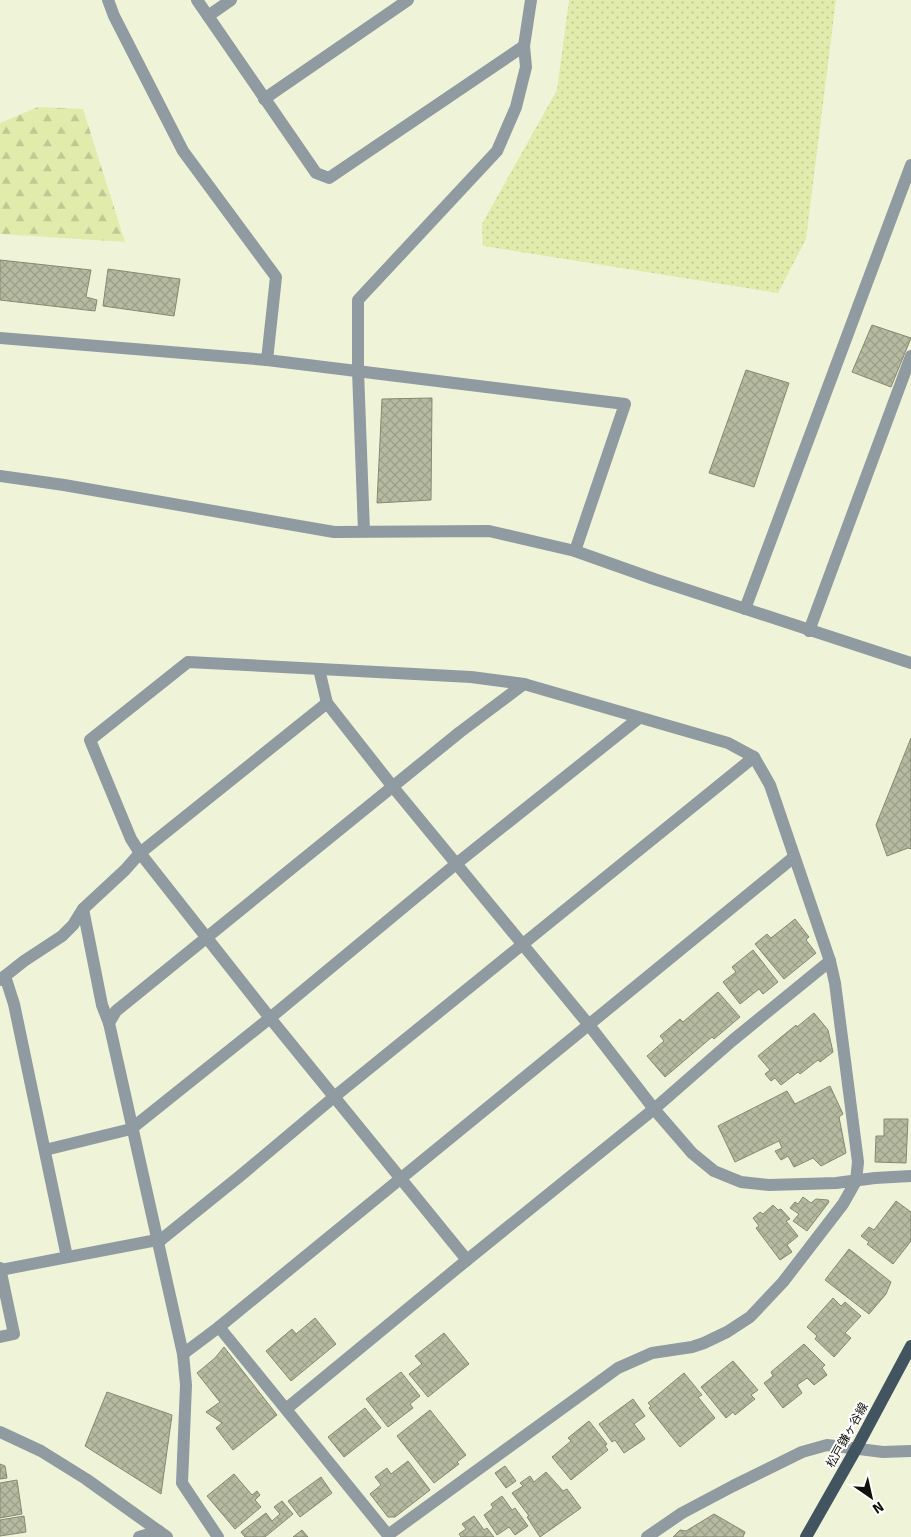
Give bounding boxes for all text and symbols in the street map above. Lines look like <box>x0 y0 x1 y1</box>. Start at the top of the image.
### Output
street label: 松戸鎌ヶ谷線 <box>823 1400 871 1470</box>
north arrow <box>846 1472 896 1522</box>
text: N <box>869 1498 887 1517</box>

